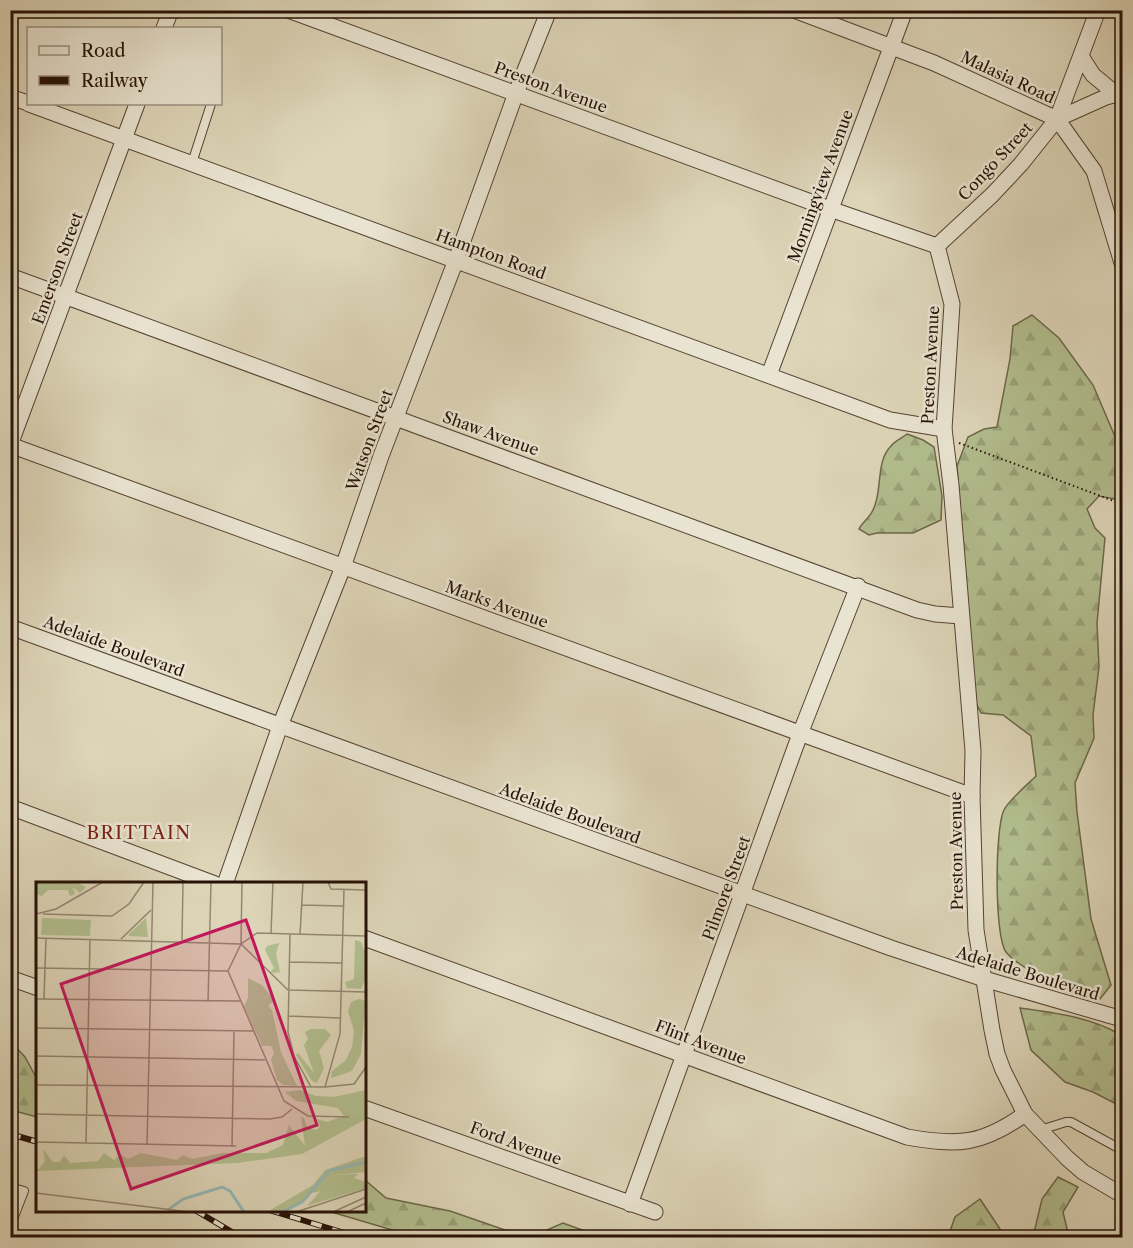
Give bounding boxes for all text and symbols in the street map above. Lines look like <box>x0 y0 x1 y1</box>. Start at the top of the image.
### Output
legend <box>27 27 222 105</box>
text: Road <box>81 40 126 62</box>
street label: Malasia Road <box>958 46 1058 108</box>
street label: Preston Avenue <box>492 57 610 117</box>
text: Railway <box>81 70 149 92</box>
street label: Morningview Avenue <box>783 107 857 265</box>
street label: Congo Street <box>954 117 1037 204</box>
street label: Emerson Street <box>27 209 87 327</box>
street label: Hampton Road <box>433 225 549 283</box>
street label: Preston Avenue <box>917 305 943 425</box>
street label: Watson Street <box>341 386 397 494</box>
street label: Shaw Avenue <box>440 406 542 460</box>
street label: Marks Avenue <box>443 576 551 632</box>
street label: Adelaide Boulevard <box>40 611 187 681</box>
street label: Adelaide Boulevard <box>496 778 643 848</box>
street label: Preston Avenue <box>945 791 967 911</box>
district label: BRITTAIN <box>86 822 192 844</box>
street label: Pilmore Street <box>698 833 754 943</box>
inset map <box>36 882 366 1212</box>
street label: Adelaide Boulevard <box>953 941 1102 1004</box>
street label: Flint Avenue <box>653 1015 749 1069</box>
street label: Ford Avenue <box>467 1117 565 1169</box>

